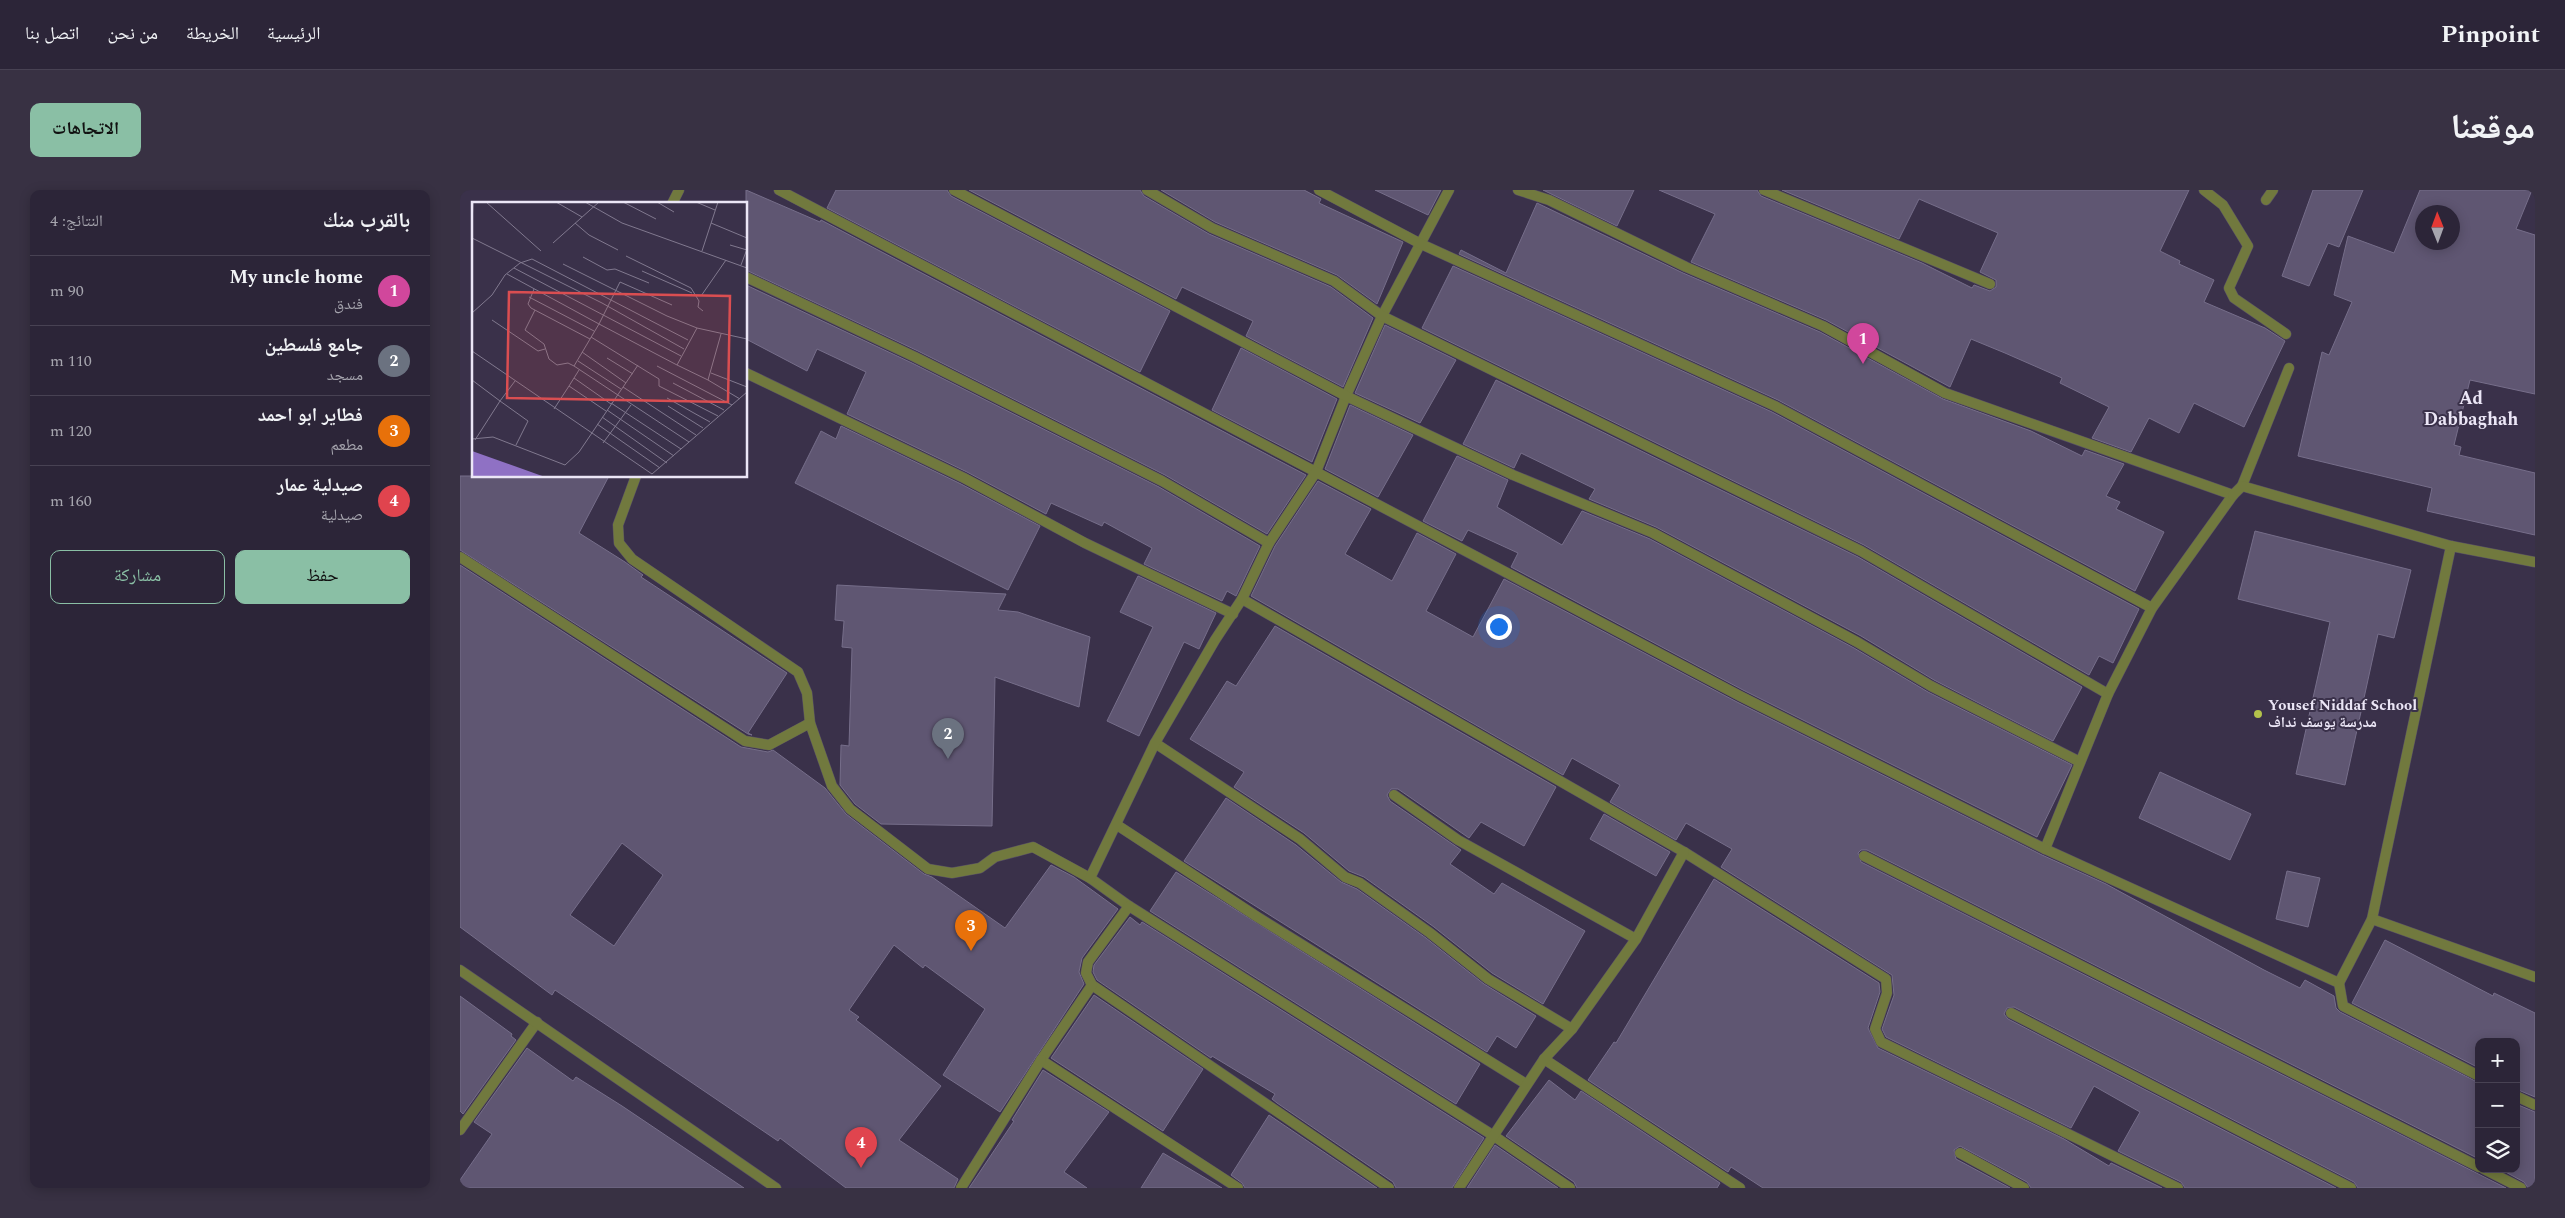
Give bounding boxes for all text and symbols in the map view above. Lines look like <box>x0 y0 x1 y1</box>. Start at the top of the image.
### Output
text: Pinpoint <box>2441 17 2540 53</box>
text: اتصل بنا <box>25 20 79 47</box>
text: من نحن <box>107 20 158 47</box>
text: الخريطة <box>186 20 239 47</box>
text: الرئيسية <box>267 20 320 47</box>
text: موقعنا <box>2450 101 2535 154</box>
button: الاتجاهات <box>30 103 141 157</box>
inset map <box>472 202 748 478</box>
text: بالقرب منك <box>323 205 410 237</box>
north arrow <box>2415 205 2460 250</box>
text: النتائج: 4 <box>50 209 103 233</box>
text: My uncle home <box>229 263 363 292</box>
text: 90 m <box>50 279 84 303</box>
text: 1 <box>390 279 399 303</box>
text: فندق <box>334 292 363 316</box>
pin: 1 <box>1847 323 1879 364</box>
text: جامع فلسطين <box>265 331 363 360</box>
text: 110 m <box>50 349 92 373</box>
text: 2 <box>390 349 399 373</box>
text: مسجد <box>327 363 363 387</box>
district label: Ad Dabbaghah <box>2424 385 2518 433</box>
text: فطاير ابو احمد <box>258 401 363 430</box>
text: 120 m <box>50 419 92 443</box>
text: 3 <box>390 419 399 443</box>
text: مطعم <box>331 433 363 457</box>
text: صيدلية عمار <box>277 471 363 500</box>
text: 160 m <box>50 489 92 513</box>
text: 4 <box>390 489 399 513</box>
text: صيدلية <box>321 503 363 527</box>
button: مشاركة <box>50 550 225 604</box>
button: حفظ <box>235 550 410 604</box>
your location <box>1486 614 1512 640</box>
place label: Yousef Niddaf School مدرسة يوسف نداف <box>2268 694 2417 734</box>
marker: Yousef Niddaf School مدرسة يوسف نداف <box>2252 708 2264 720</box>
pin: 2 <box>932 718 964 759</box>
pin: 3 <box>955 910 987 951</box>
map controls <box>2475 1038 2520 1173</box>
button: + <box>2475 1038 2520 1083</box>
button: − <box>2475 1083 2520 1128</box>
pin: 4 <box>845 1127 877 1168</box>
button: layers <box>2475 1128 2520 1173</box>

